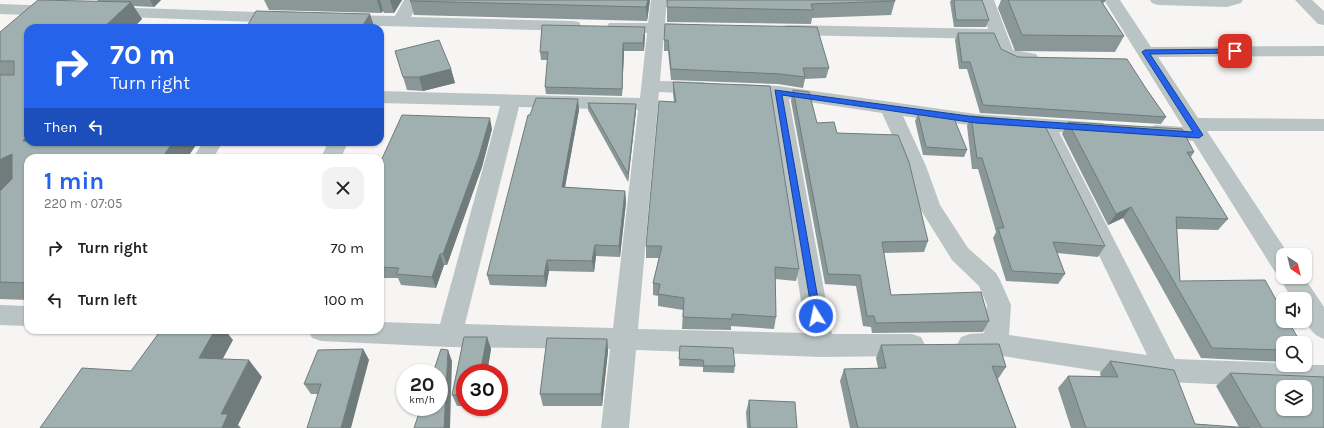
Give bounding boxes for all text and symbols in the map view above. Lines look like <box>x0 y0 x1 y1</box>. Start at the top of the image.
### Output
pin <box>1218 34 1252 68</box>
text: 70 m <box>110 38 175 71</box>
icon: right <box>44 40 96 92</box>
icon: arrive <box>1224 40 1246 62</box>
text: Turn right <box>110 72 190 94</box>
icon: left <box>85 116 107 138</box>
text: Then <box>44 118 77 136</box>
text: 1 min <box>44 167 104 195</box>
button: close <box>322 167 364 209</box>
text: 220 m · 07:05 <box>44 196 122 211</box>
icon: right <box>44 237 66 259</box>
text: Turn right <box>78 239 148 257</box>
text: 70 m <box>330 239 364 257</box>
north arrow <box>1276 248 1312 284</box>
map controls <box>1276 248 1312 416</box>
icon: left <box>44 289 66 311</box>
text: Turn left <box>78 291 137 309</box>
text: 100 m <box>324 291 364 309</box>
button: sound <box>1276 292 1312 328</box>
position arrow <box>795 295 837 337</box>
button: search <box>1276 336 1312 372</box>
speed limit sign: 30 <box>456 364 508 416</box>
text: 20 <box>410 373 434 396</box>
button: layers <box>1276 380 1312 416</box>
text: km/h <box>409 394 435 406</box>

